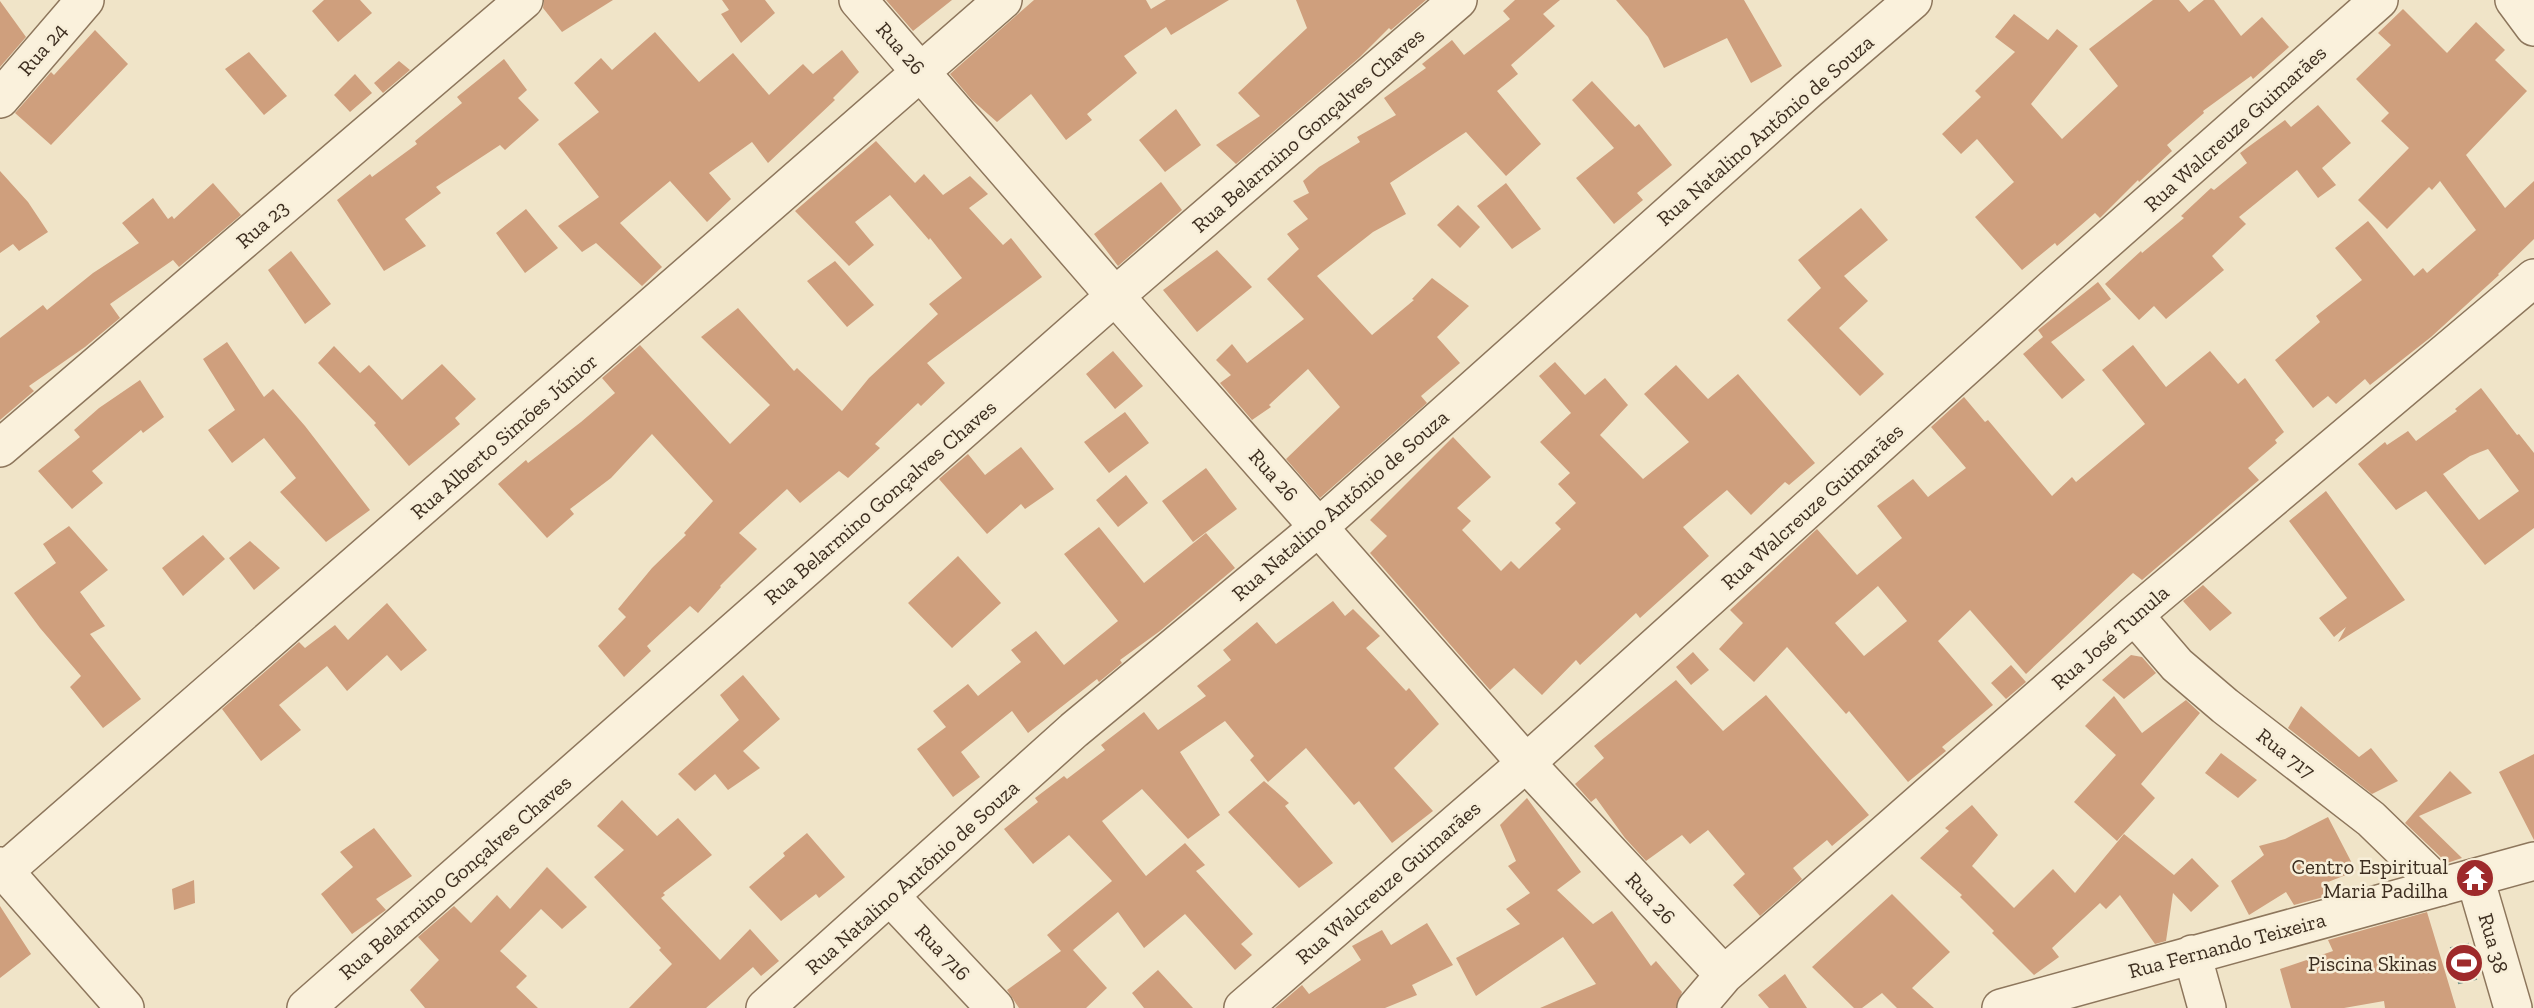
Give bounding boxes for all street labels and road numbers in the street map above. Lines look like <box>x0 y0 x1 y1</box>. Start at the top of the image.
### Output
street label: Rua 24 <box>12 17 72 81</box>
street label: Rua 26 <box>871 17 931 79</box>
street label: Rua Belarmino Gonçalves Chaves <box>1187 22 1429 238</box>
street label: Rua Natalino Antônio de Souza <box>1652 29 1878 231</box>
street label: Rua Walcreuze Guimarães <box>2139 40 2331 216</box>
street label: Rua 23 <box>231 195 293 253</box>
street label: Rua Alberto Simões Júnior <box>405 348 603 524</box>
street label: Rua Belarmino Gonçalves Chaves <box>759 394 1001 610</box>
street label: Rua Natalino Antônio de Souza <box>1227 404 1453 606</box>
street label: Rua Walcreuze Guimarães <box>1716 418 1908 594</box>
street label: Rua 26 <box>1244 444 1304 506</box>
street label: Rua José Tunula <box>2046 579 2174 695</box>
street label: Rua 717 <box>2252 722 2320 784</box>
street label: Rua Belarmino Gonçalves Chaves <box>334 769 576 985</box>
street label: Rua Natalino Antônio de Souza <box>800 775 1024 979</box>
street label: Rua Walcreuze Guimarães <box>1291 795 1485 969</box>
street label: Rua 26 <box>1621 867 1681 929</box>
street label: Rua Fernando Teixeira <box>2126 907 2328 983</box>
street label: Rua 38 <box>2474 910 2514 976</box>
street label: Rua 716 <box>910 919 976 985</box>

